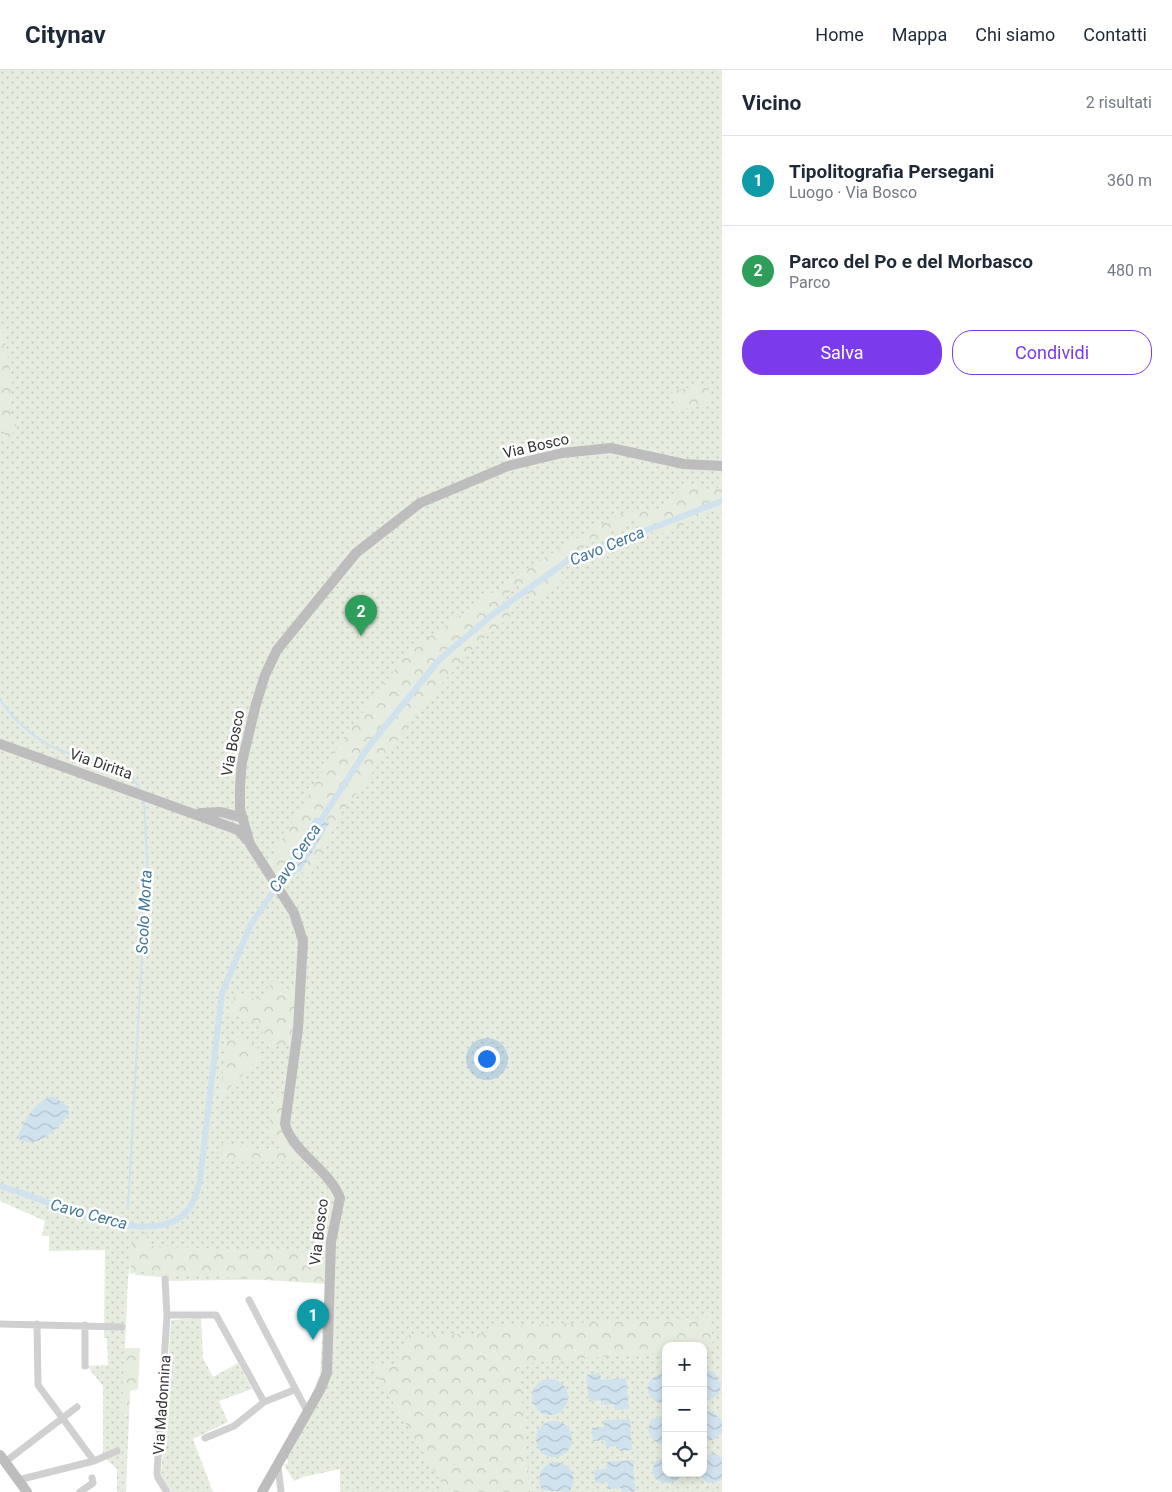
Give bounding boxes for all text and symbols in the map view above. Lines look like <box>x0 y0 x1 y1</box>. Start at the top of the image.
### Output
text: Citynav <box>25 21 106 49</box>
text: Home <box>815 24 864 45</box>
text: Mappa <box>892 24 947 45</box>
text: Chi siamo <box>975 24 1055 45</box>
text: Contatti <box>1083 24 1147 45</box>
text: Vicino <box>742 91 801 115</box>
text: 2 risultati <box>1086 93 1152 112</box>
text: Tipolitografia Persegani <box>789 160 994 183</box>
text: 1 <box>753 171 763 190</box>
text: 360 m <box>1107 171 1152 190</box>
text: Luogo · Via Bosco <box>789 183 917 202</box>
text: Parco del Po e del Morbasco <box>789 250 1033 273</box>
text: 2 <box>753 261 763 280</box>
text: 480 m <box>1107 261 1152 280</box>
text: Parco <box>789 273 830 292</box>
button: Salva <box>742 330 942 375</box>
button: Condividi <box>952 330 1152 375</box>
street label: Via Bosco <box>501 430 571 462</box>
water label: Cavo Cerca <box>567 522 647 570</box>
pin: 2 <box>345 595 377 636</box>
street label: Via Bosco <box>218 708 248 778</box>
street label: Via Diritta <box>67 745 135 783</box>
water label: Cavo Cerca <box>265 820 325 896</box>
water label: Scolo Morta <box>132 869 156 955</box>
your location <box>474 1046 500 1072</box>
water label: Cavo Cerca <box>49 1195 129 1233</box>
street label: Via Bosco <box>306 1198 332 1266</box>
pin: 1 <box>297 1299 329 1340</box>
map controls <box>662 1342 707 1477</box>
button: + <box>662 1342 707 1387</box>
street label: Via Madonnina <box>150 1354 174 1456</box>
button: − <box>662 1387 707 1432</box>
button: locate <box>662 1432 707 1477</box>

